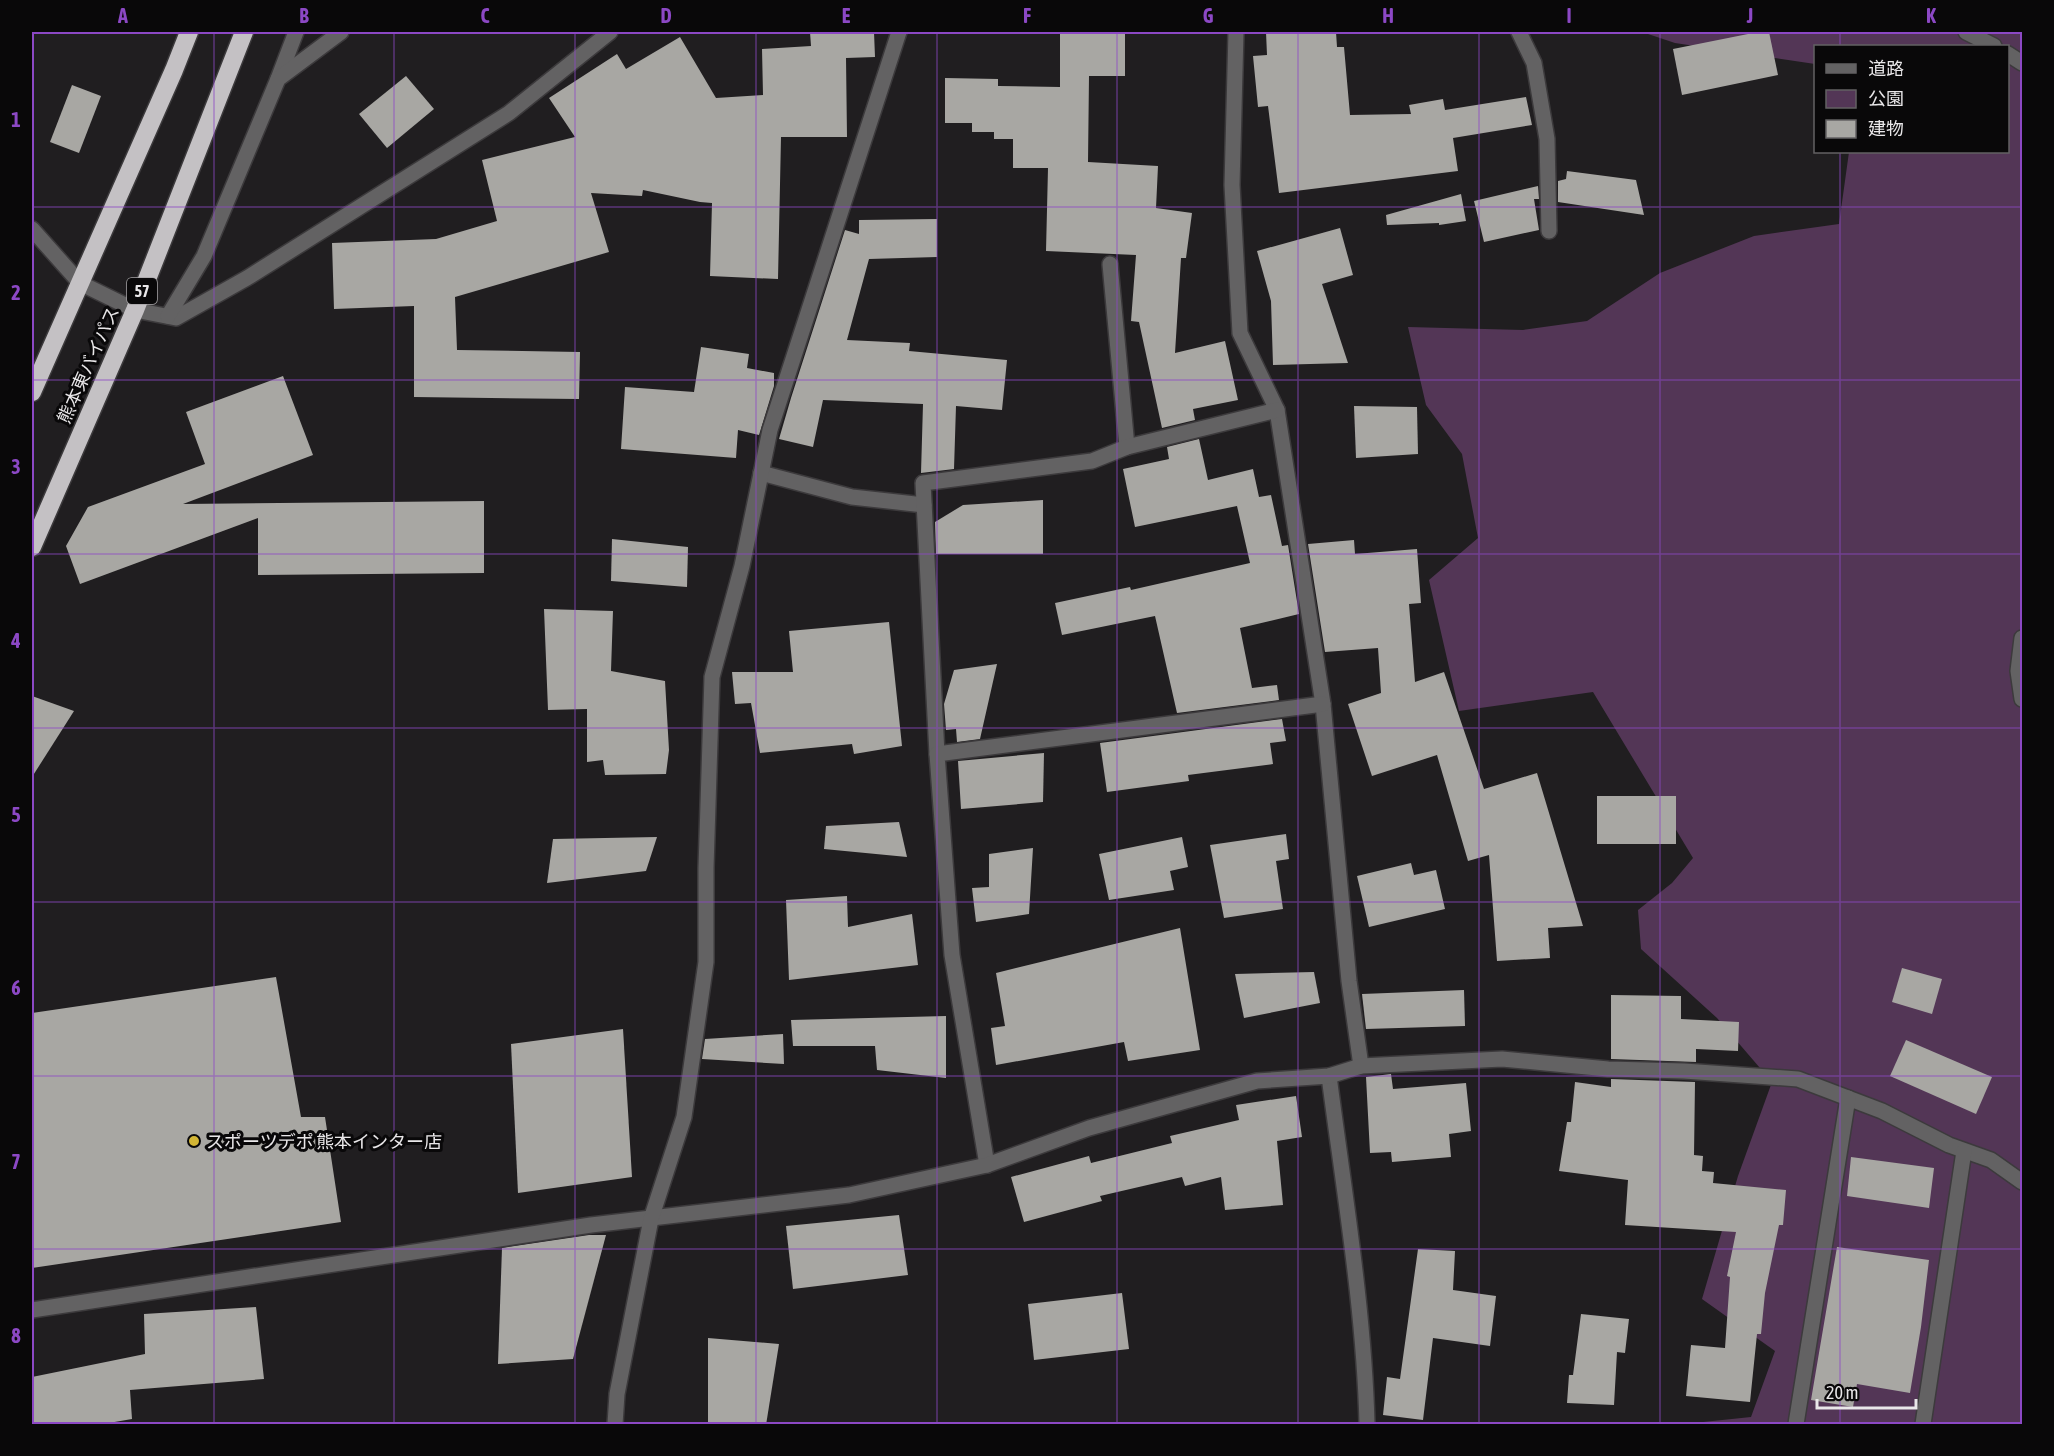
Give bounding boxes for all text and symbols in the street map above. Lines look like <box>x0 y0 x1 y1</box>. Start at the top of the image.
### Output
text: A <box>117 4 128 27</box>
text: B <box>299 4 309 27</box>
text: C <box>481 4 490 27</box>
text: D <box>660 4 672 27</box>
text: E <box>842 4 851 27</box>
text: F <box>1023 4 1031 27</box>
text: G <box>1203 4 1214 27</box>
text: H <box>1382 4 1394 27</box>
text: I <box>1566 4 1572 27</box>
text: J <box>1746 4 1753 27</box>
text: K <box>1926 4 1936 27</box>
legend <box>1814 45 2009 153</box>
text: 道路 <box>1868 58 1904 79</box>
text: 公園 <box>1868 88 1904 109</box>
text: 1 <box>11 108 21 131</box>
text: 建物 <box>1868 118 1904 139</box>
road number: 57 <box>127 278 157 304</box>
text: 2 <box>11 281 21 304</box>
street label: 熊本東バイパス <box>53 303 123 427</box>
text: 3 <box>11 455 21 478</box>
text: 4 <box>10 629 21 652</box>
text: 5 <box>11 803 21 826</box>
text: 6 <box>11 976 21 999</box>
place label: スポーツデポ 熊本インター店 <box>206 1131 442 1152</box>
marker: スポーツデポ 熊本インター店 <box>187 1134 201 1148</box>
text: 7 <box>11 1150 21 1173</box>
text: 8 <box>11 1324 21 1347</box>
scale bar <box>1817 1372 1916 1410</box>
text: 20 m <box>1826 1382 1858 1403</box>

